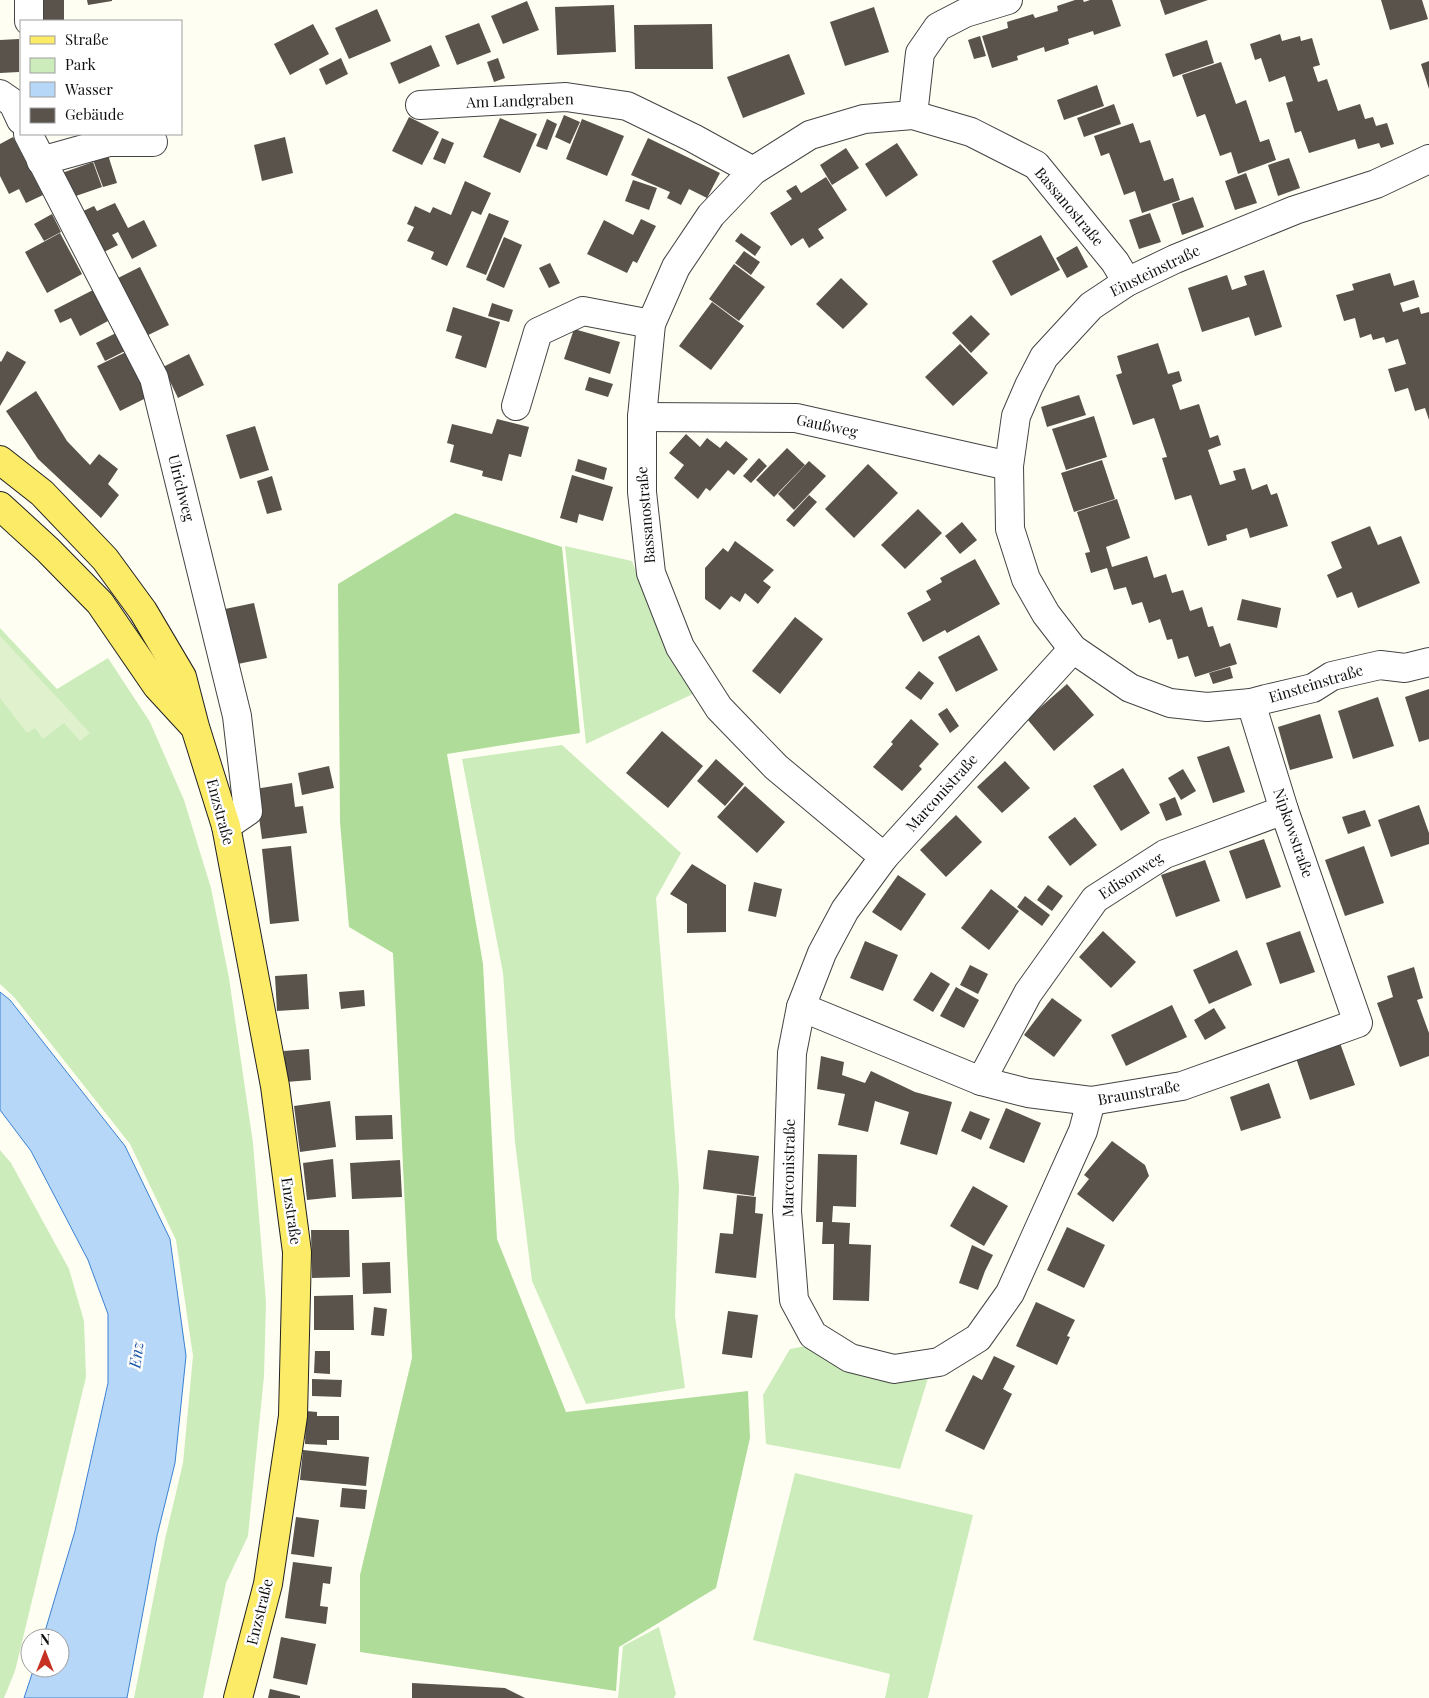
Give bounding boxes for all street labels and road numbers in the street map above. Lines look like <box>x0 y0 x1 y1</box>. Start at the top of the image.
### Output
street label: Am Landgraben <box>465 88 574 112</box>
street label: Bassanostraße <box>1031 163 1109 250</box>
street label: Einsteinstraße <box>1106 240 1203 301</box>
street label: Gaußweg <box>795 409 860 441</box>
street label: Ulrichweg <box>164 452 200 523</box>
street label: Bassanostraße <box>631 466 659 564</box>
street label: Einsteinstraße <box>1266 659 1365 707</box>
street label: Marconistraße <box>901 749 982 836</box>
street label: Enzstraße <box>203 776 239 847</box>
street label: Nipkowstraße <box>1269 785 1319 880</box>
street label: Edisonweg <box>1094 847 1167 903</box>
street label: Braunstraße <box>1096 1075 1182 1109</box>
street label: Marconistraße <box>777 1119 799 1217</box>
street label: Enzstraße <box>277 1176 307 1246</box>
street label: Enzstraße <box>241 1576 277 1647</box>

